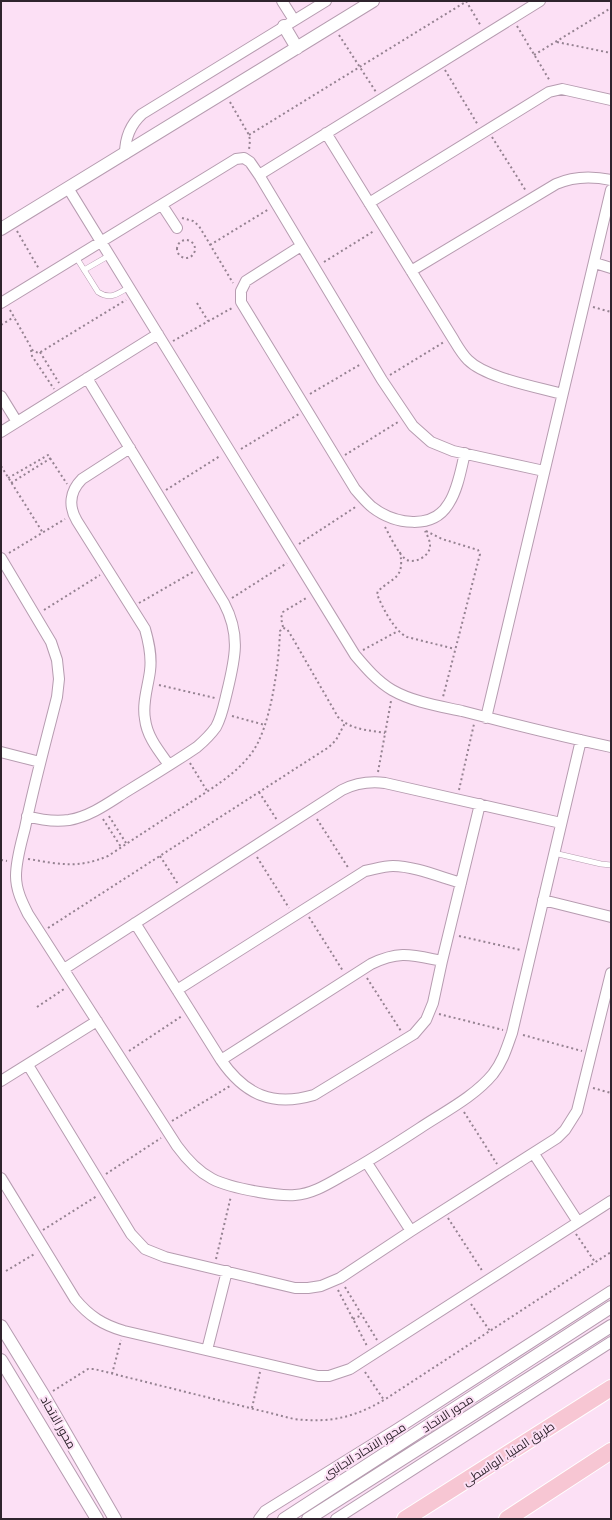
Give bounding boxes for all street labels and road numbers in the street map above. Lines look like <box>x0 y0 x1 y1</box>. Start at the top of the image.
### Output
street label: محور الاتحاد <box>419 1391 476 1436</box>
street label: محور الاتحاد <box>38 1393 80 1451</box>
street label: طريق المنيا, الواسطى <box>459 1418 557 1489</box>
street label: محور الاتحاد الجانبى <box>320 1419 408 1482</box>

